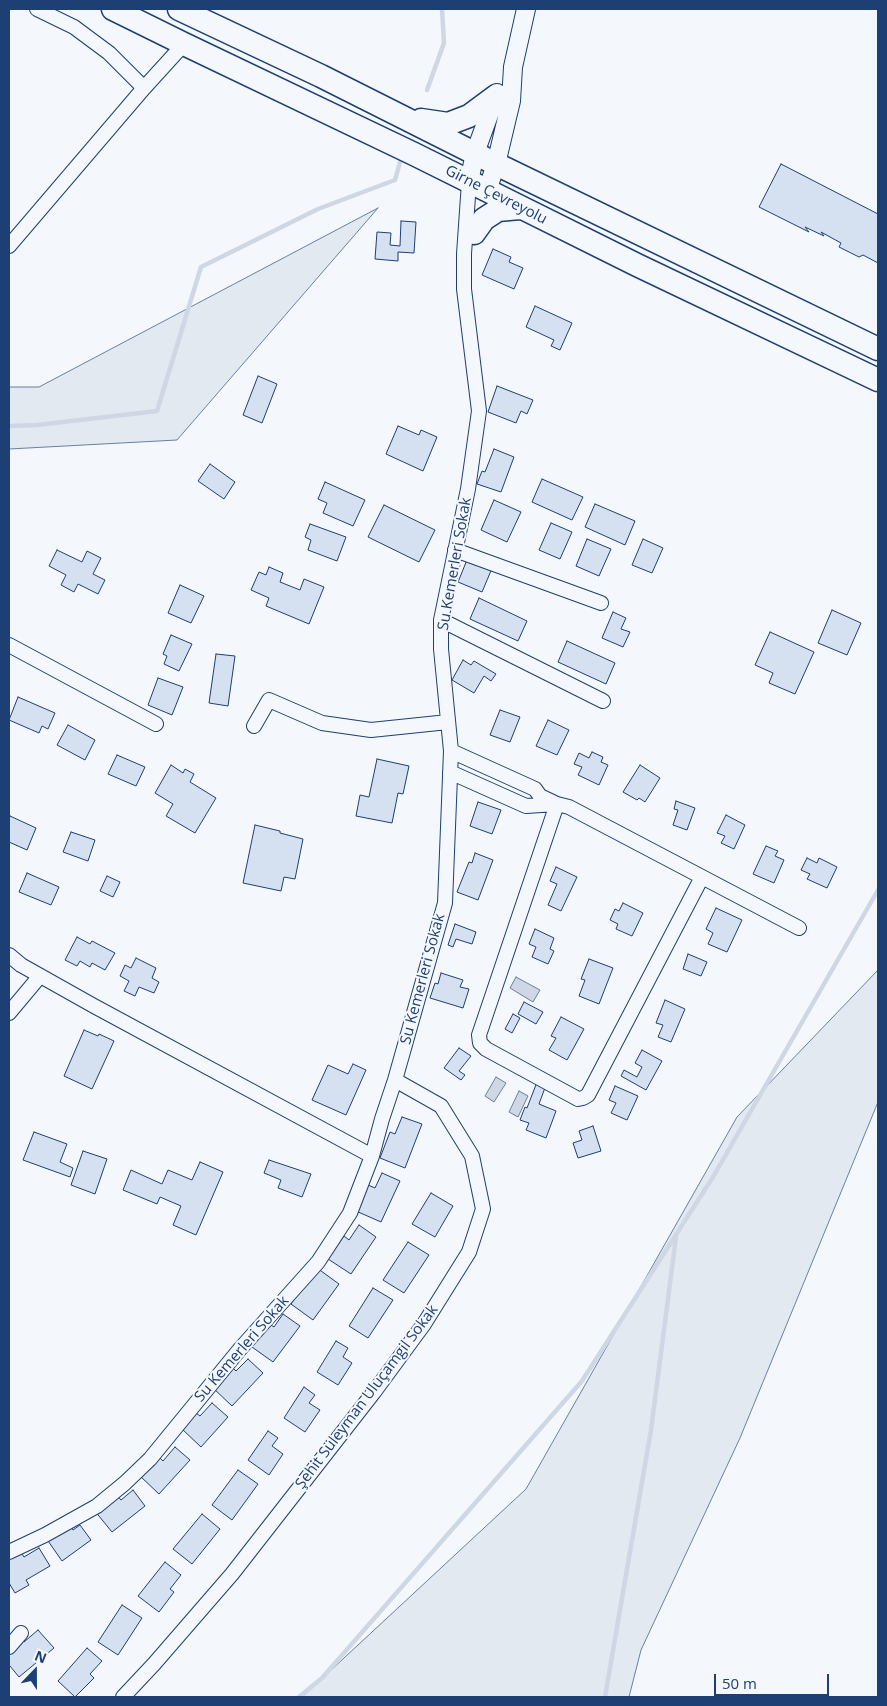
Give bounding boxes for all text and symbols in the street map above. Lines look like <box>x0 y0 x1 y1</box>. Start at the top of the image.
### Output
street label: Girne Çevreyolu <box>442 162 550 228</box>
street label: Su Kemerleri Sokak <box>434 496 476 632</box>
street label: Su Kemerleri Sokak <box>397 912 449 1046</box>
street label: Su Kemerleri Sokak <box>191 1292 293 1406</box>
street label: Şehit Süleyman Uluçamgil Sokak <box>292 1301 442 1493</box>
north arrow <box>10 1646 60 1696</box>
text: N <box>32 1646 50 1668</box>
scale bar <box>717 1664 832 1696</box>
text: 50 m <box>722 1673 757 1693</box>

